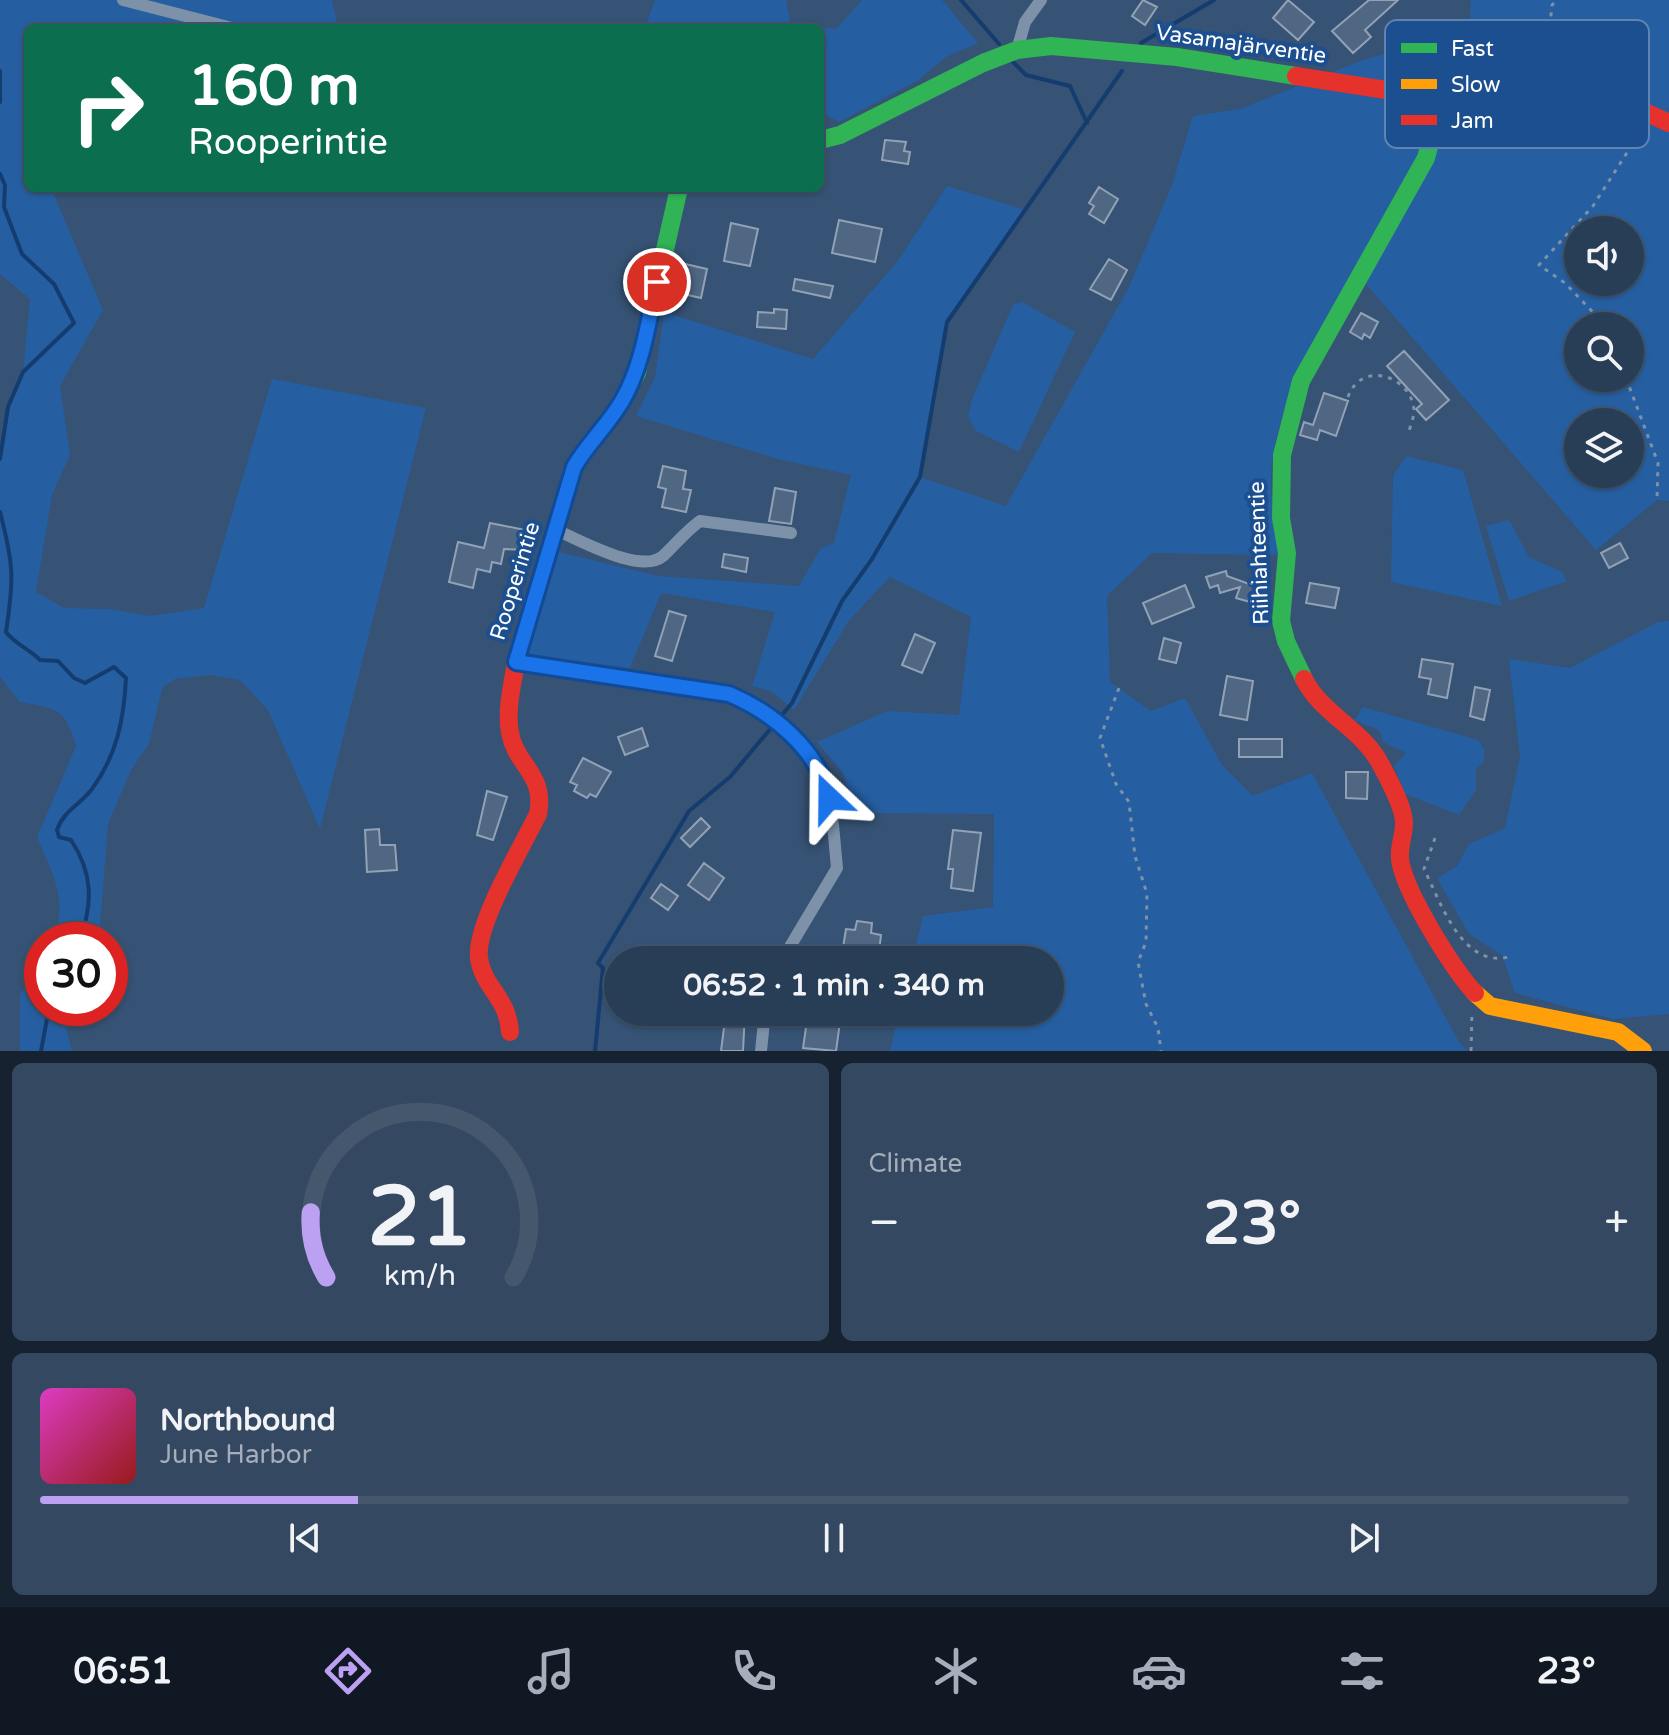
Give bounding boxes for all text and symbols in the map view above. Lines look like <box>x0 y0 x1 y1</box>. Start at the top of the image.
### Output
street label: Vasamajärventie <box>1154 19 1328 69</box>
legend <box>1385 20 1649 148</box>
text: Fast <box>1451 36 1494 62</box>
text: 160 m <box>188 53 359 120</box>
icon: right <box>56 56 160 160</box>
text: Slow <box>1451 72 1501 98</box>
text: Jam <box>1451 108 1494 134</box>
text: Rooperintie <box>188 121 388 164</box>
map controls <box>1564 216 1644 488</box>
button: sound <box>1564 216 1644 296</box>
pin <box>623 248 691 316</box>
icon: arrive <box>635 260 679 304</box>
button: search <box>1564 312 1644 392</box>
button: layers <box>1564 408 1644 488</box>
street label: Riihiahteentie <box>1244 481 1274 625</box>
street label: Rooperintie <box>485 519 545 643</box>
position arrow <box>787 756 871 840</box>
speed limit sign: 30 <box>24 922 128 1026</box>
text: 06:52 · 1 min · 340 m <box>683 967 985 1004</box>
text: Climate <box>869 1148 962 1179</box>
text: 21 <box>368 1168 472 1268</box>
text: 23° <box>1203 1188 1301 1260</box>
text: − <box>869 1197 900 1250</box>
text: + <box>1604 1197 1629 1250</box>
text: km/h <box>384 1259 456 1293</box>
text: Northbound <box>160 1402 336 1439</box>
text: June Harbor <box>160 1439 312 1470</box>
icon: previous <box>283 1516 327 1560</box>
icon: pause <box>812 1516 856 1560</box>
icon: next <box>1342 1516 1386 1560</box>
icon: directions <box>320 1643 376 1699</box>
icon: music <box>523 1643 579 1699</box>
icon: phone <box>726 1643 782 1699</box>
icon: climate <box>928 1643 984 1699</box>
icon: car <box>1131 1643 1187 1699</box>
icon: filters <box>1334 1643 1390 1699</box>
text: 06:51 <box>73 1650 173 1693</box>
text: 23° <box>1537 1650 1596 1693</box>

